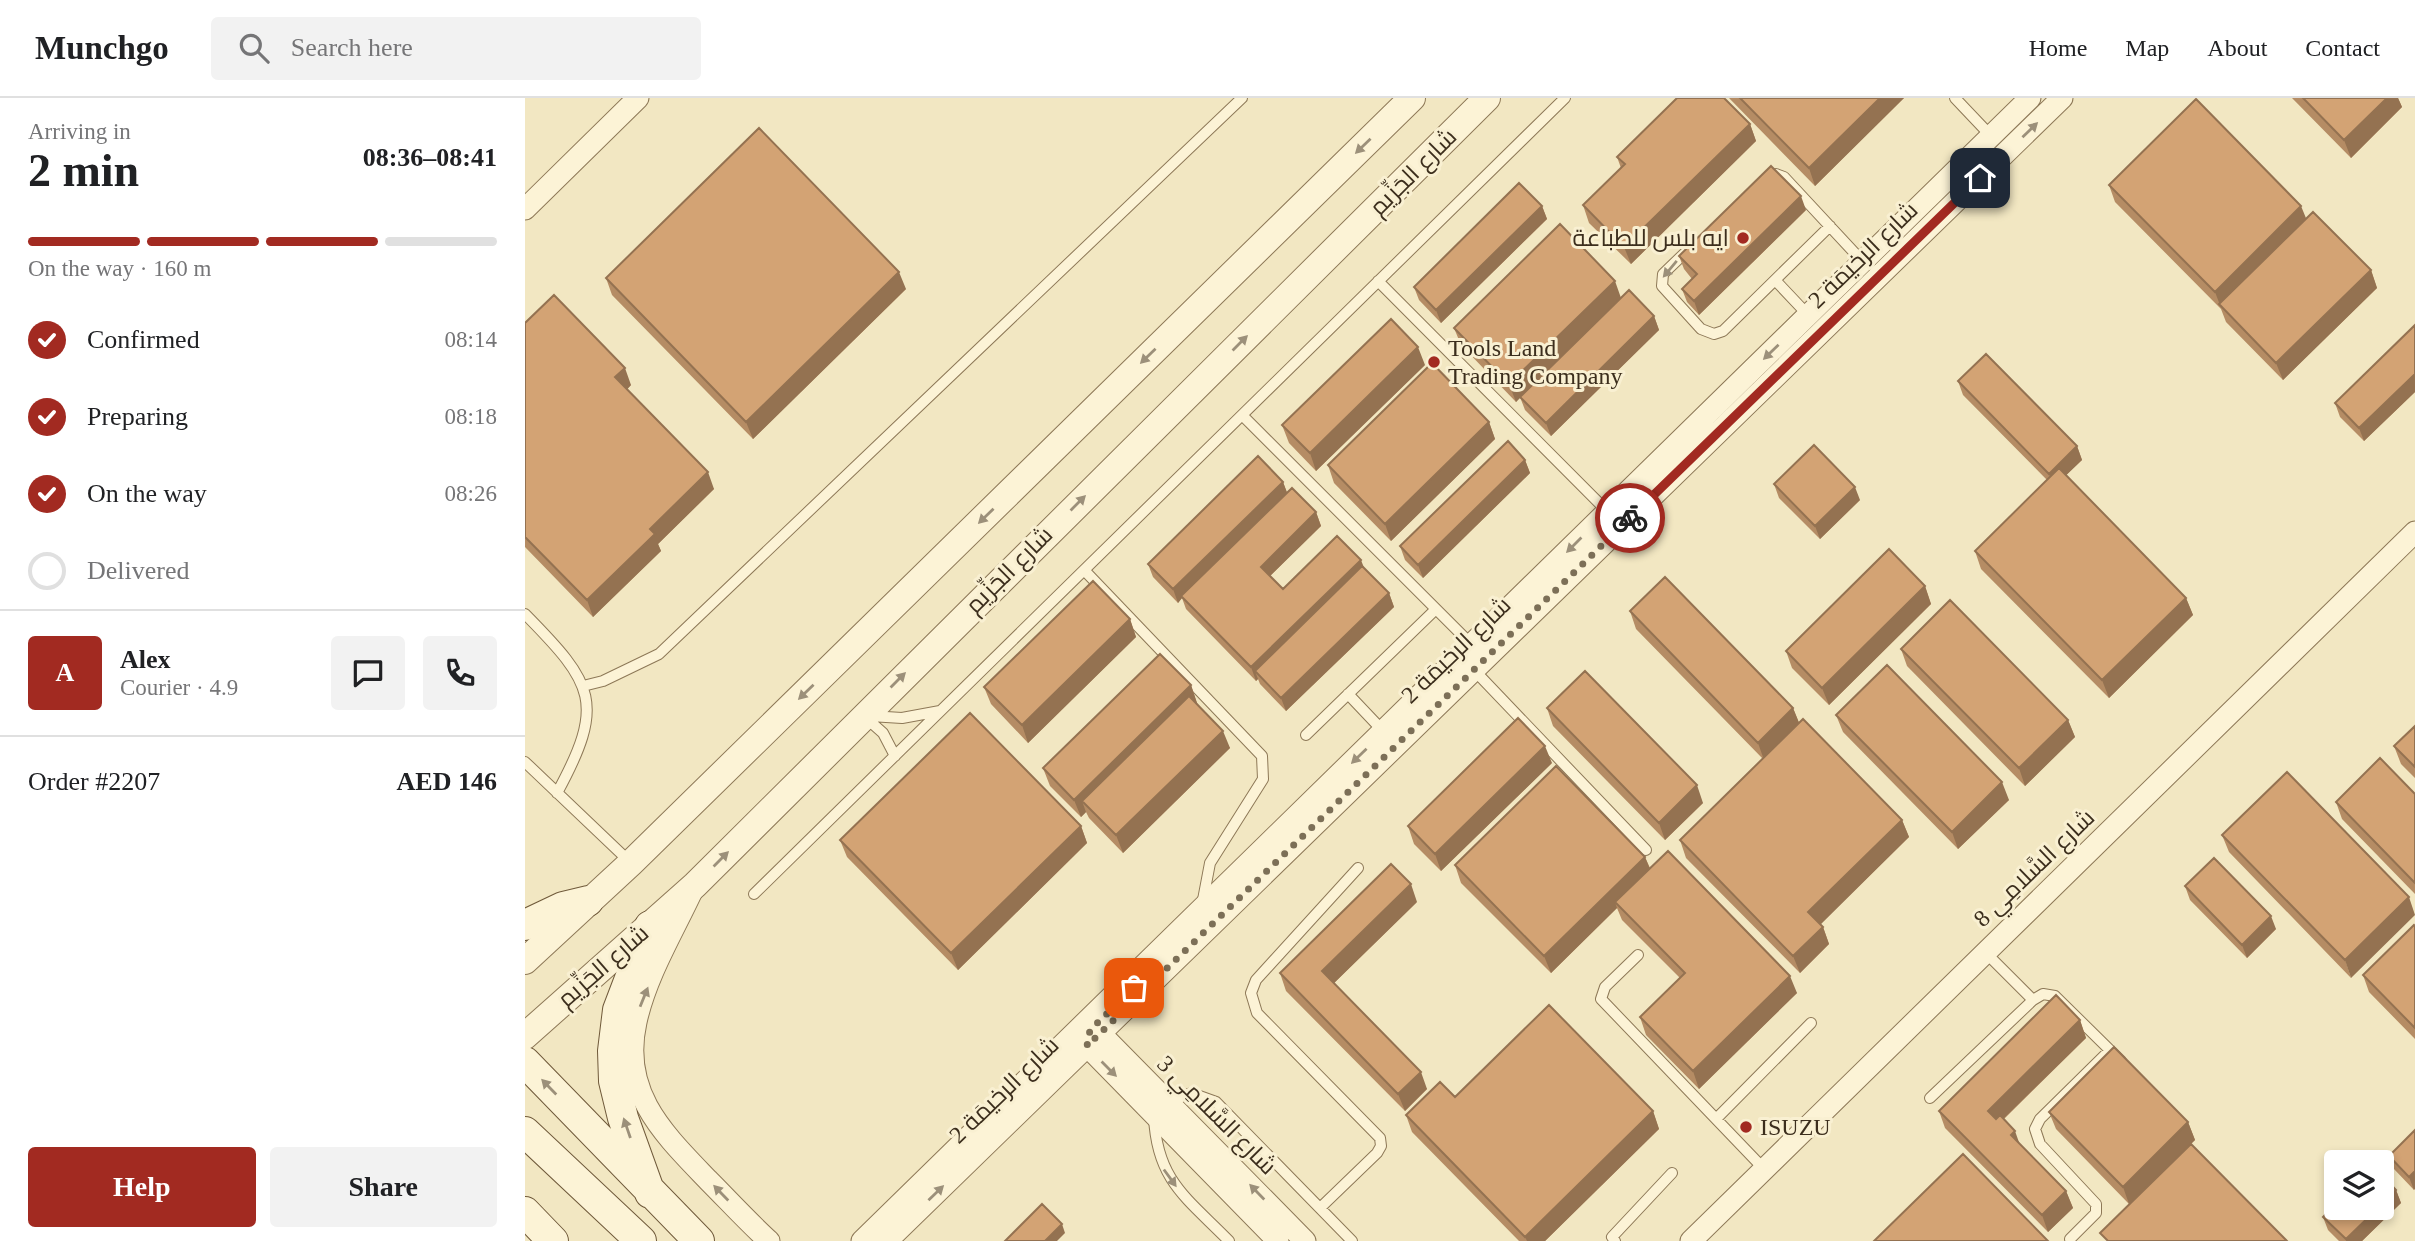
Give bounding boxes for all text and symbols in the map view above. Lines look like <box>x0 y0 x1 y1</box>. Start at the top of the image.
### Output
search box <box>211 17 701 80</box>
icon: search <box>235 29 273 67</box>
text: Munchgo <box>35 30 169 66</box>
text: Search here <box>291 33 413 62</box>
text: Home <box>2029 35 2087 61</box>
text: Map <box>2125 35 2169 61</box>
text: About <box>2207 35 2267 61</box>
text: Contact <box>2305 35 2380 61</box>
text: Arriving in <box>28 119 131 144</box>
street label: شارع الجَزِّيم <box>1362 121 1464 223</box>
one-way arrow <box>2021 122 2038 138</box>
one-way arrow <box>1355 137 1372 153</box>
text: 08:36–08:41 <box>363 143 497 172</box>
text: 2 min <box>28 145 139 196</box>
pin <box>1950 148 2010 208</box>
icon: home <box>1961 159 1999 197</box>
street label: شارع الرخيمَة 2 <box>1803 197 1925 316</box>
place label: ايه بلس للطباعة <box>1572 225 1729 252</box>
marker: ايه بلس للطباعة <box>1735 230 1751 246</box>
text: On the way · 160 m <box>28 256 211 281</box>
one-way arrow <box>1663 260 1678 277</box>
icon: check <box>28 321 66 359</box>
text: Confirmed <box>87 325 200 354</box>
text: 08:14 <box>445 327 497 352</box>
one-way arrow <box>1231 335 1247 352</box>
place label: Tools Land Trading Company <box>1448 335 1622 389</box>
one-way arrow <box>1763 343 1780 360</box>
one-way arrow <box>1140 348 1157 364</box>
marker: Tools Land Trading Company <box>1426 354 1442 370</box>
icon: check <box>28 398 66 436</box>
text: Preparing <box>87 402 188 431</box>
text: 08:18 <box>445 404 497 429</box>
icon: check <box>28 475 66 513</box>
text: On the way <box>87 479 207 508</box>
text: 08:26 <box>445 481 497 506</box>
courier <box>1595 483 1665 553</box>
one-way arrow <box>1069 495 1085 512</box>
icon: bike <box>1611 499 1649 537</box>
one-way arrow <box>977 507 994 524</box>
street label: شارع الجَزِّيم <box>958 519 1060 621</box>
one-way arrow <box>1566 537 1583 553</box>
text: Delivered <box>87 556 190 585</box>
street label: شارع الرخيمَة 2 <box>1396 592 1518 711</box>
button: chat <box>331 636 405 710</box>
button: phone <box>423 636 497 710</box>
text: Alex <box>120 645 171 674</box>
text: A <box>56 658 74 687</box>
one-way arrow <box>890 672 906 689</box>
text: Courier · 4.9 <box>120 675 238 700</box>
one-way arrow <box>798 683 814 700</box>
one-way arrow <box>1351 748 1368 764</box>
text: Order #2207 <box>28 767 160 796</box>
text: AED 146 <box>397 767 497 796</box>
street label: شارع السَّلامِي 8 <box>1969 804 2104 936</box>
one-way arrow <box>712 850 729 867</box>
street label: شارع الجَزِّيم <box>551 918 656 1015</box>
pin <box>1104 958 1164 1018</box>
icon: bag <box>1115 969 1153 1007</box>
one-way arrow <box>639 986 650 1007</box>
street label: شارع الرخيمَة 2 <box>944 1032 1066 1151</box>
street label: شارع السَّلامِي 3 <box>1148 1050 1282 1184</box>
one-way arrow <box>1101 1060 1117 1077</box>
one-way arrow <box>541 1079 557 1096</box>
place label: ISUZU <box>1760 1114 1831 1140</box>
one-way arrow <box>621 1118 632 1139</box>
marker: ISUZU <box>1738 1119 1754 1135</box>
button: Help <box>28 1147 256 1227</box>
button: Share <box>270 1147 497 1227</box>
map controls <box>2324 1150 2394 1220</box>
button: layers <box>2324 1150 2394 1220</box>
one-way arrow <box>1163 1169 1177 1188</box>
one-way arrow <box>712 1184 729 1201</box>
one-way arrow <box>927 1185 944 1202</box>
one-way arrow <box>1249 1185 1266 1201</box>

